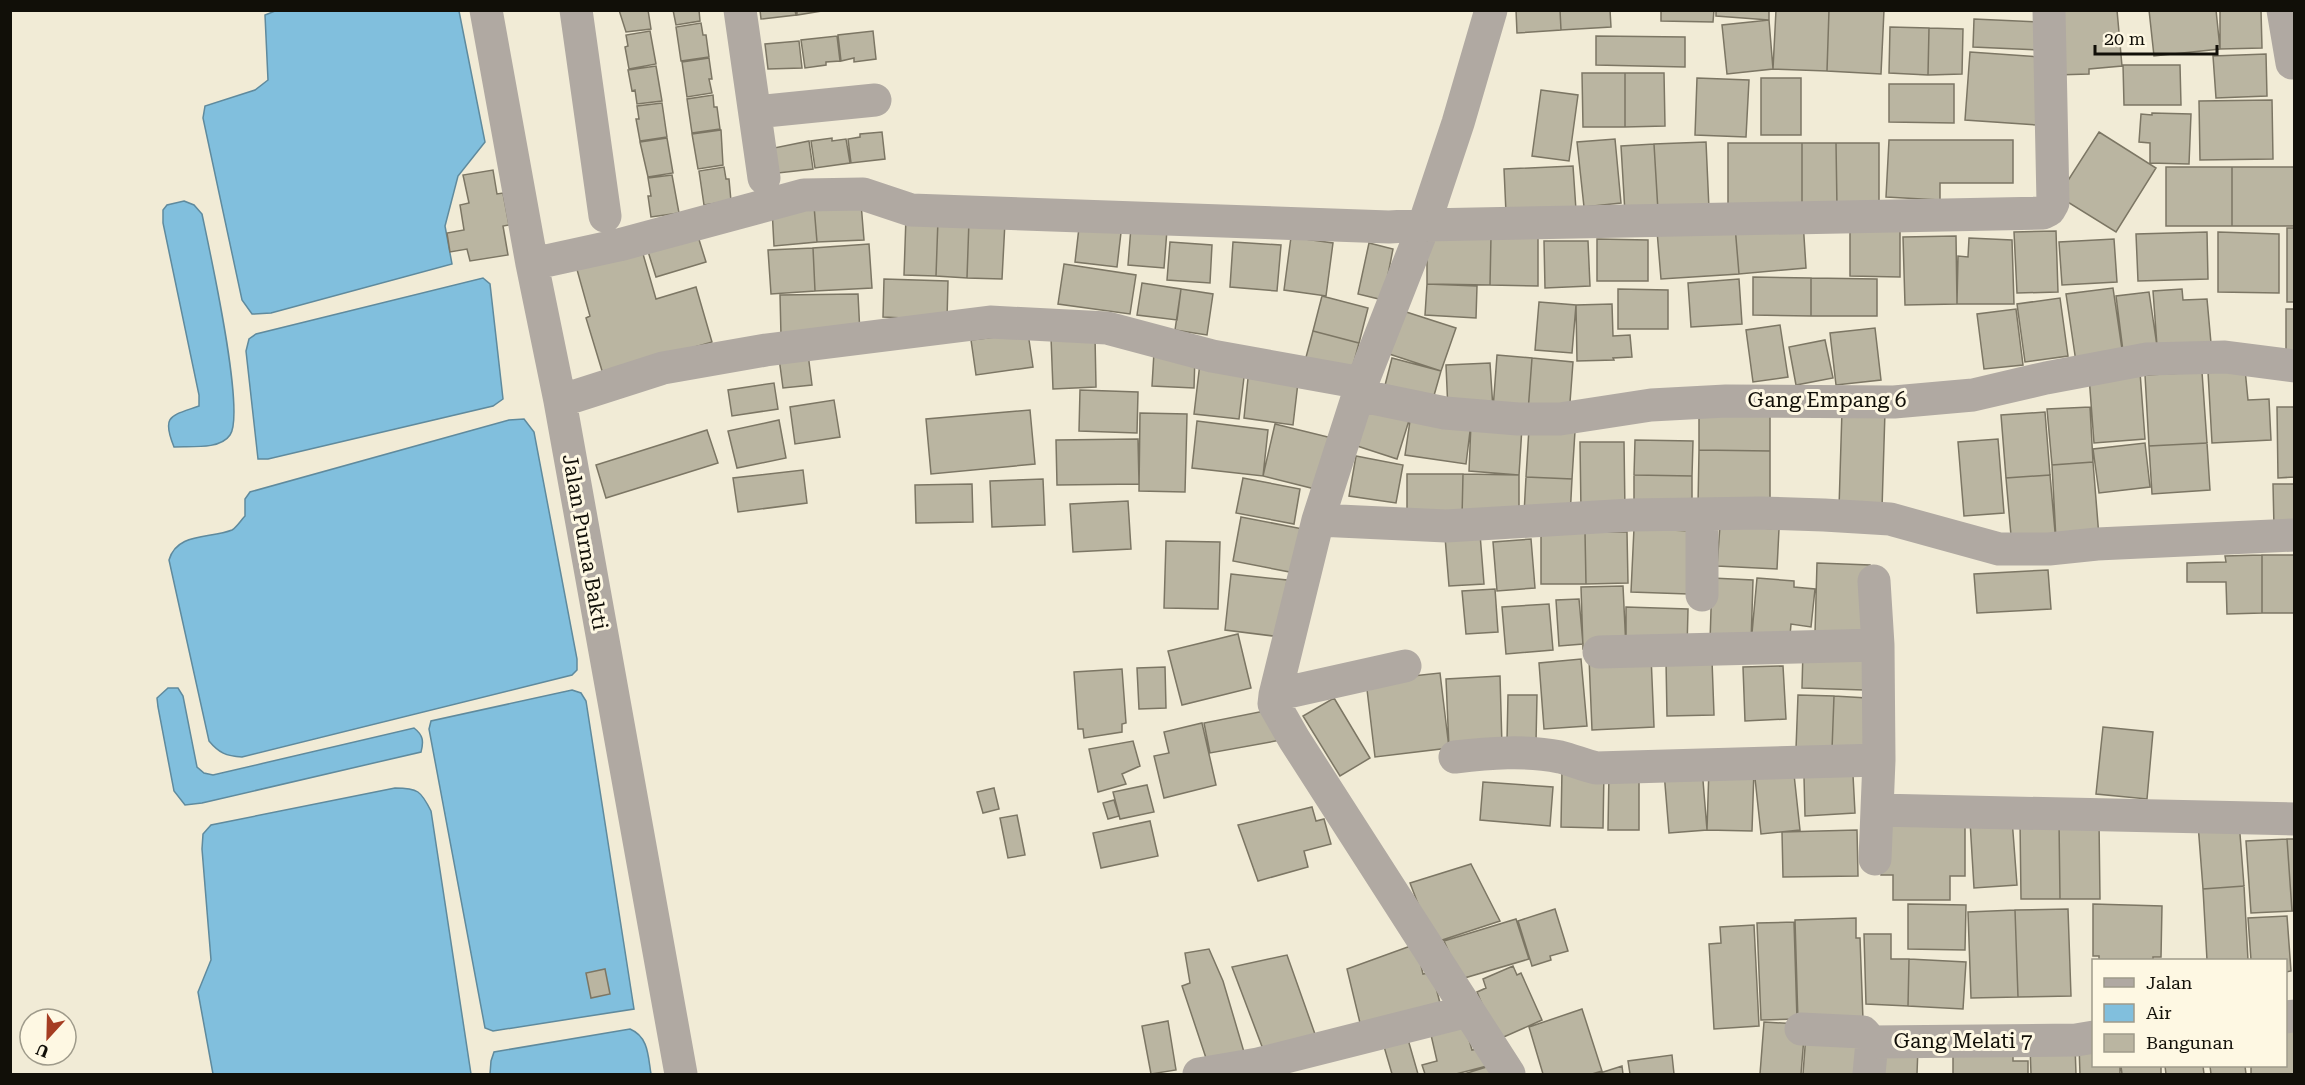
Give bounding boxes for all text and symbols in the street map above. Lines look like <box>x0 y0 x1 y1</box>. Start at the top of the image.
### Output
scale bar <box>2095 18 2216 56</box>
text: 20 m <box>2104 28 2145 49</box>
street label: Gang Empang 6 <box>1748 388 1906 412</box>
street label: Jalan Purna Bakti <box>558 452 612 632</box>
legend <box>2092 959 2287 1067</box>
text: Jalan <box>2146 972 2193 993</box>
text: Air <box>2146 1002 2172 1023</box>
north arrow <box>18 1007 78 1067</box>
street label: Gang Melati 7 <box>1893 1029 2033 1053</box>
text: Bangunan <box>2146 1032 2234 1053</box>
text: U <box>33 1039 52 1062</box>

